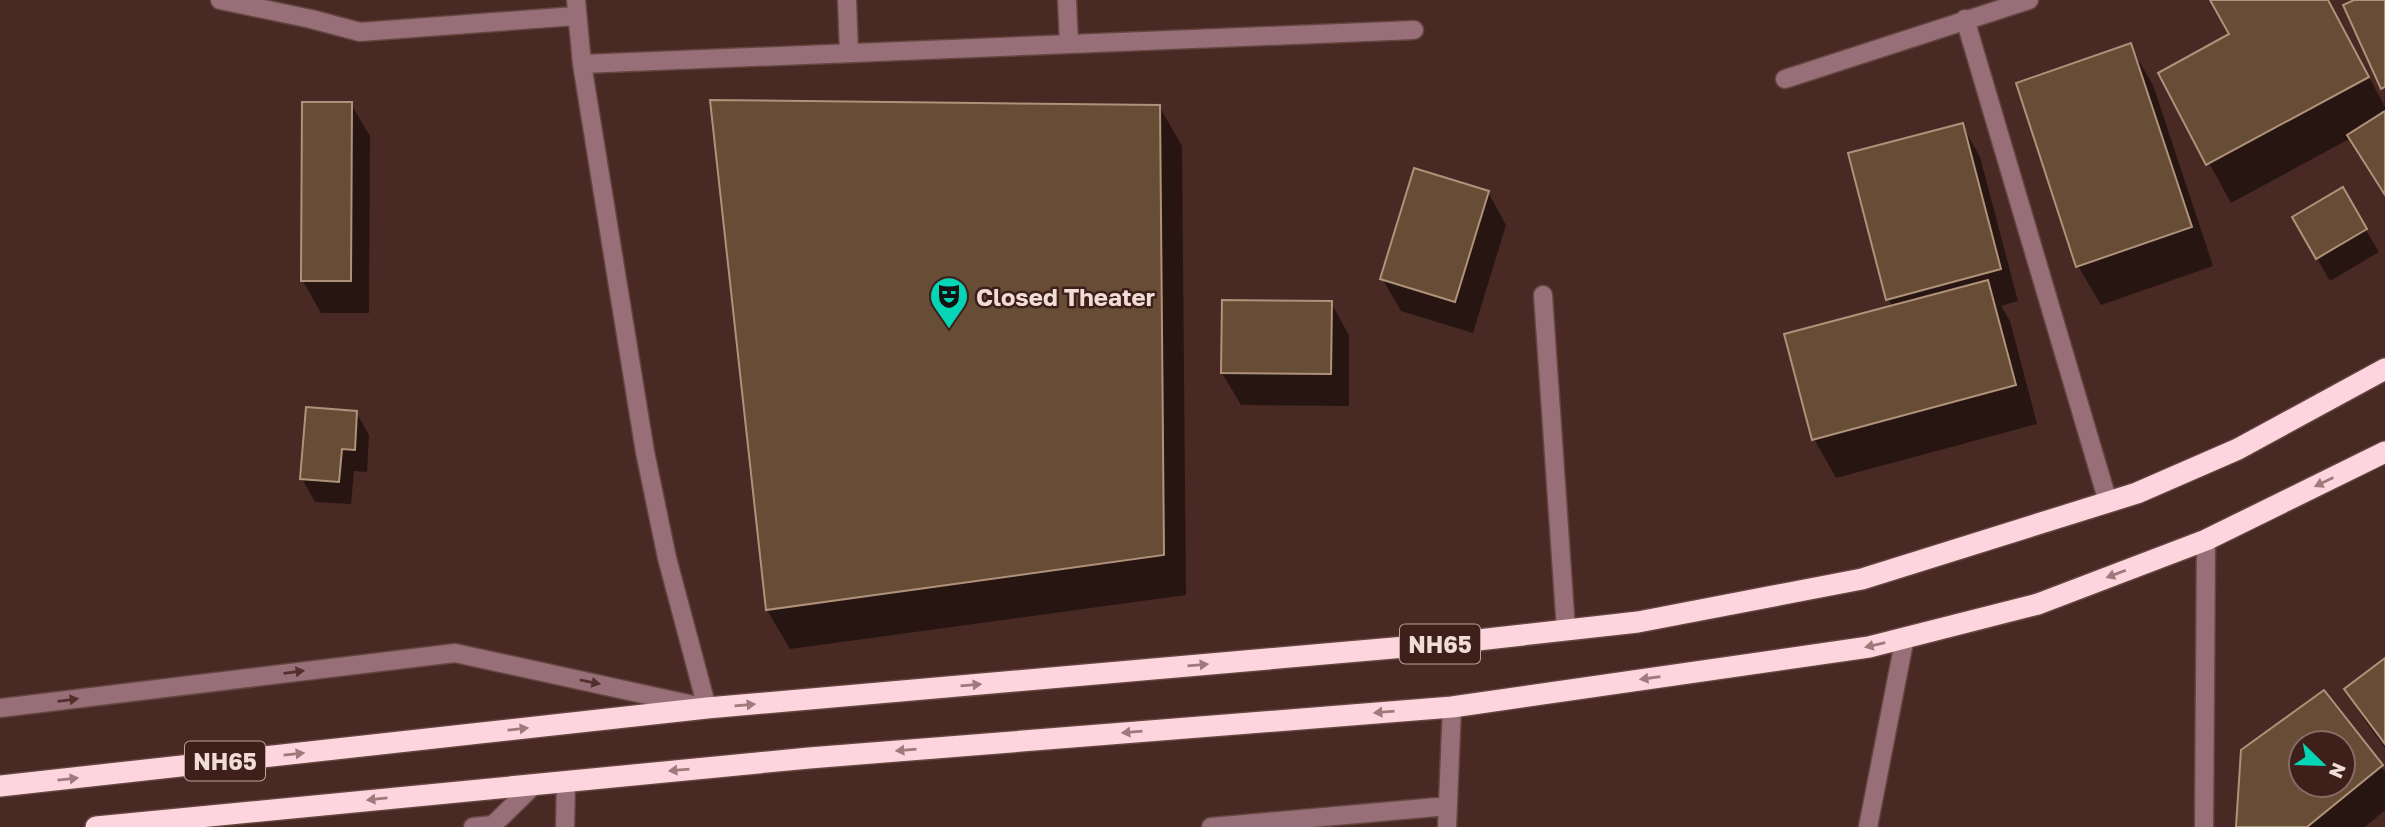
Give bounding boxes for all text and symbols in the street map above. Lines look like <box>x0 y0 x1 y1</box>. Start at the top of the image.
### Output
theatre icon: Closed Theater <box>928 275 970 330</box>
place label: Closed Theater <box>976 282 1155 311</box>
one-way arrow <box>2314 477 2334 488</box>
one-way arrow <box>2106 569 2127 580</box>
road number: NH65 <box>1400 624 1480 664</box>
one-way arrow <box>1864 640 1886 651</box>
one-way arrow <box>1187 659 1209 670</box>
one-way arrow <box>283 667 305 678</box>
one-way arrow <box>1639 673 1661 684</box>
one-way arrow <box>579 677 601 688</box>
one-way arrow <box>960 679 982 690</box>
one-way arrow <box>57 694 79 705</box>
one-way arrow <box>734 699 756 710</box>
one-way arrow <box>1372 707 1394 718</box>
one-way arrow <box>508 723 530 734</box>
one-way arrow <box>1121 727 1143 738</box>
north arrow <box>2287 729 2357 799</box>
road number: NH65 <box>185 741 265 780</box>
one-way arrow <box>894 745 916 756</box>
one-way arrow <box>283 748 305 759</box>
text: N <box>2325 760 2352 782</box>
one-way arrow <box>668 765 690 776</box>
one-way arrow <box>57 773 79 784</box>
one-way arrow <box>366 794 388 805</box>

